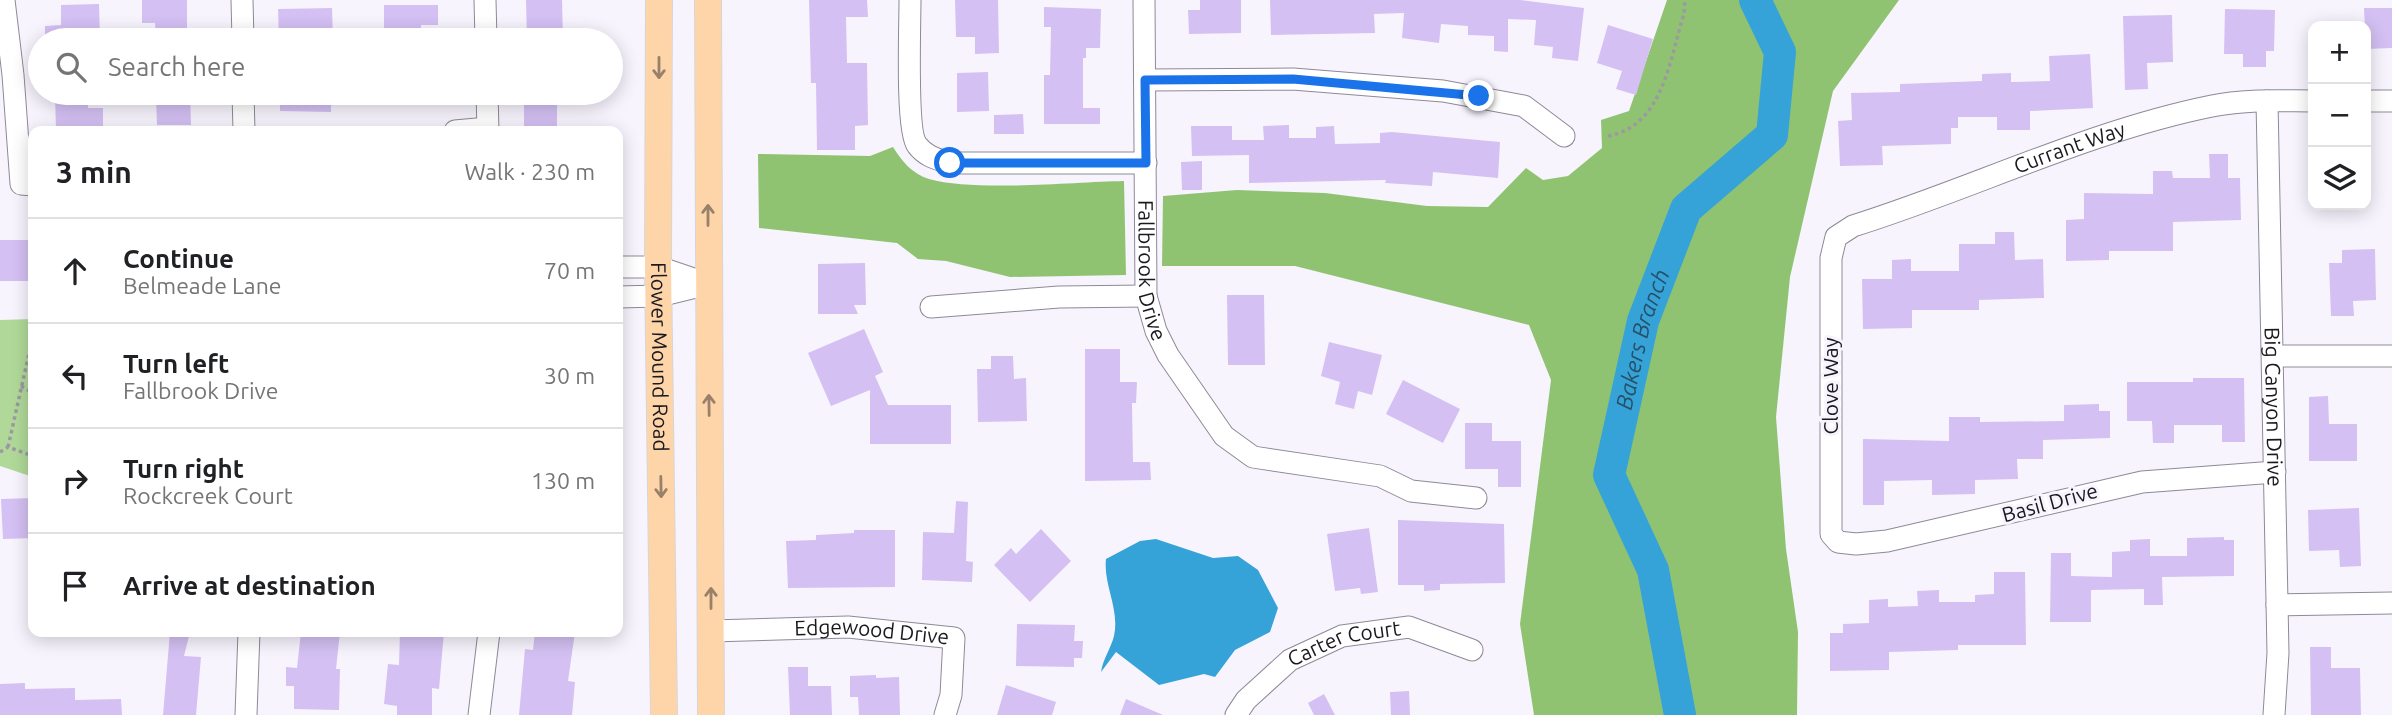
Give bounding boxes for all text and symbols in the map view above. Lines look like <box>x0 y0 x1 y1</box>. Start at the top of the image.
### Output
map controls <box>2308 21 2371 210</box>
button: + <box>2308 21 2371 84</box>
search box <box>28 28 623 105</box>
icon: search <box>52 48 90 86</box>
text: Search here <box>108 52 245 81</box>
one-way arrow <box>652 56 666 79</box>
route end <box>1463 80 1494 111</box>
button: − <box>2308 84 2371 147</box>
street label: Currant Way <box>2010 116 2128 178</box>
route start <box>934 147 965 178</box>
button: layers <box>2308 147 2371 210</box>
text: 3 min <box>56 155 132 189</box>
text: Walk · 230 m <box>464 159 595 184</box>
street label: Fallbrook Drive <box>1134 200 1172 345</box>
one-way arrow <box>701 204 715 227</box>
text: Continue <box>123 244 234 273</box>
icon: ahead <box>56 252 94 290</box>
text: 70 m <box>544 258 595 283</box>
street label: Flower Mound Road <box>647 262 673 452</box>
water label: Bakers Branch <box>1611 265 1674 412</box>
text: Belmeade Lane <box>123 273 282 298</box>
street label: Big Canyon Drive <box>2261 327 2288 487</box>
street label: Clove Way <box>1818 337 1842 435</box>
text: Turn left <box>123 349 229 378</box>
icon: left <box>56 357 94 395</box>
text: 30 m <box>544 363 595 388</box>
text: Fallbrook Drive <box>123 378 278 403</box>
one-way arrow <box>702 394 716 417</box>
text: Turn right <box>123 454 244 483</box>
icon: right <box>56 462 94 500</box>
text: 130 m <box>531 468 595 493</box>
one-way arrow <box>655 475 668 498</box>
street label: Basil Drive <box>1999 478 2100 526</box>
text: Rockcreek Court <box>123 483 293 508</box>
icon: arrive <box>56 567 94 605</box>
text: Arrive at destination <box>123 571 376 600</box>
one-way arrow <box>704 587 717 610</box>
street label: Edgewood Drive <box>794 613 950 648</box>
street label: Carter Court <box>1283 615 1402 671</box>

